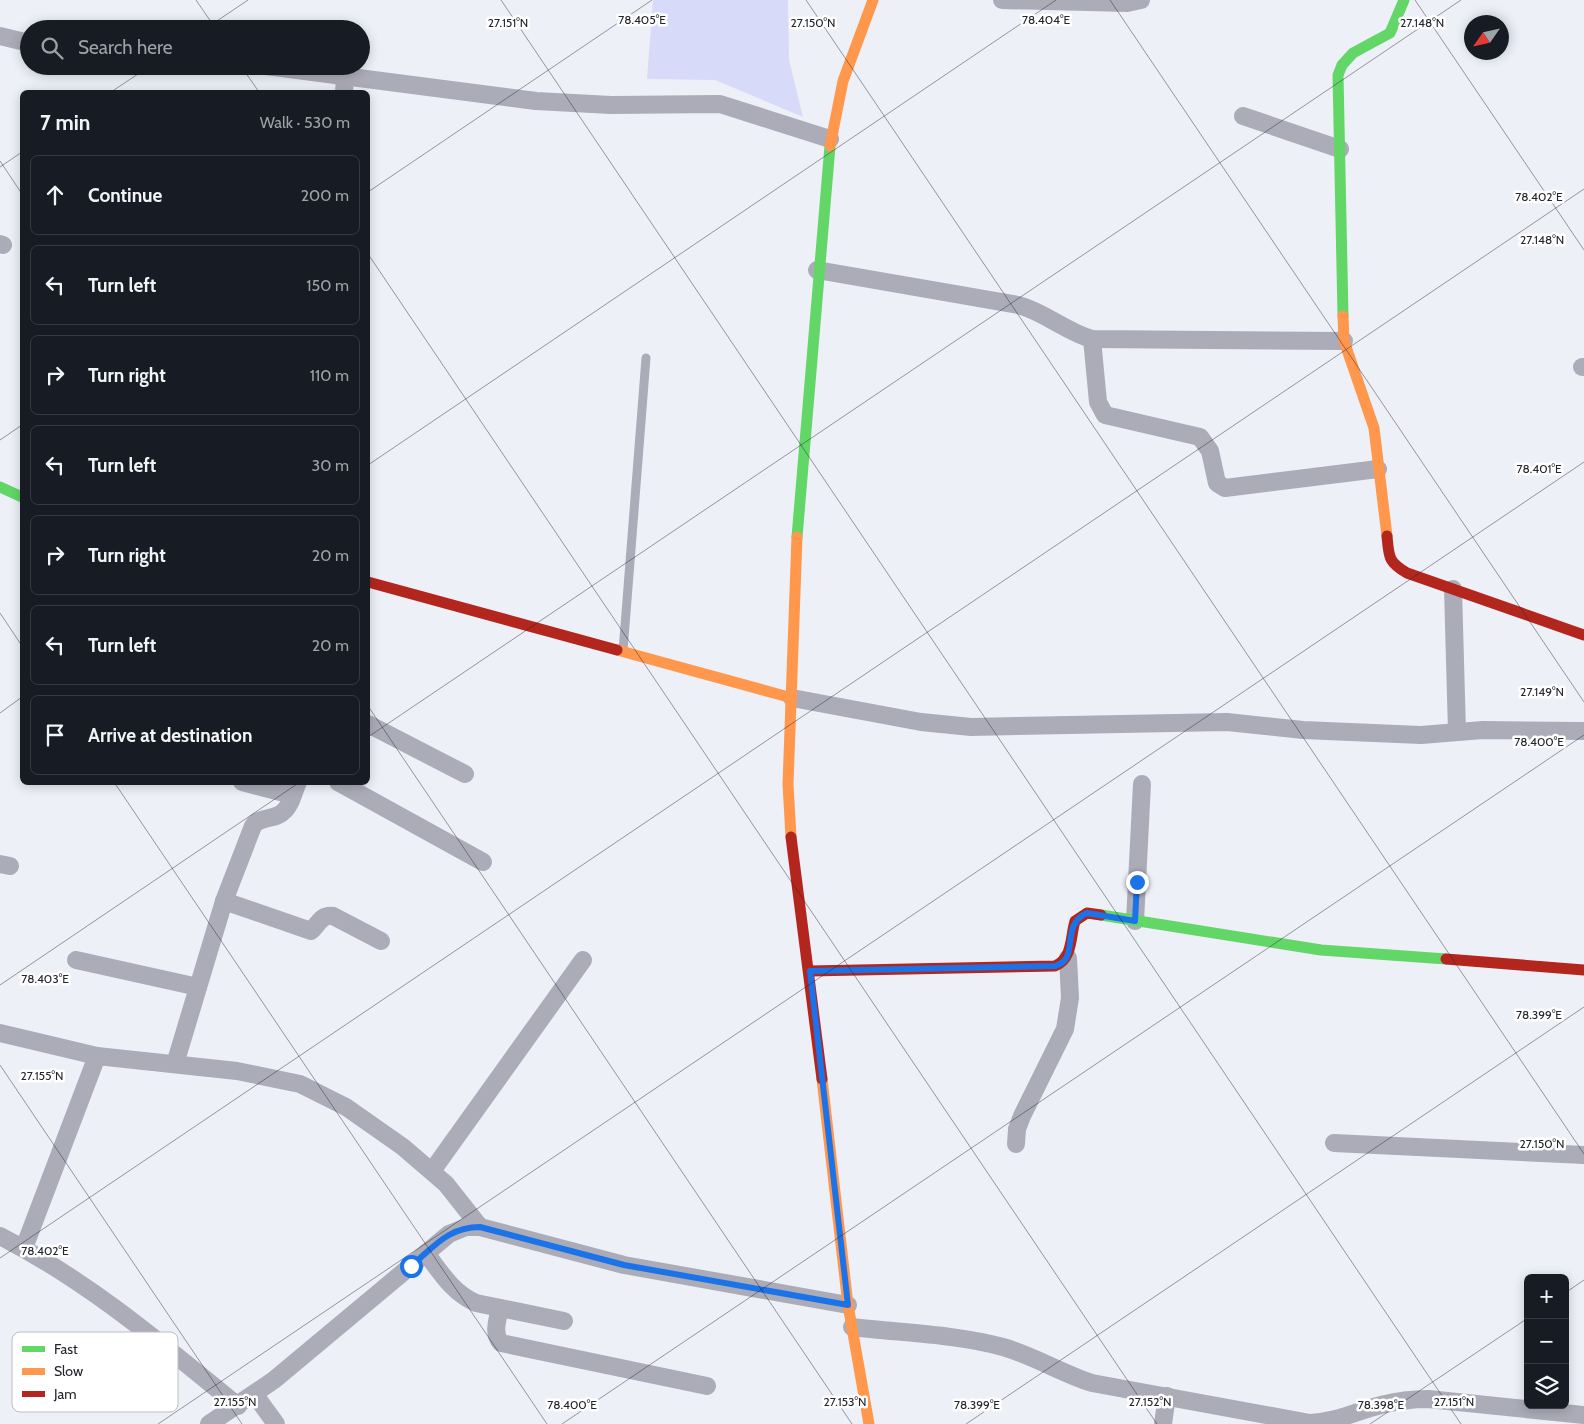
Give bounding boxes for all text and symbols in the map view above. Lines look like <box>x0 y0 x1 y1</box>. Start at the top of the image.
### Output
text: 78.405°E <box>618 12 666 27</box>
text: 78.404°E <box>1022 12 1070 27</box>
text: 27.151°N <box>488 15 528 30</box>
text: 27.150°N <box>791 15 835 30</box>
text: 27.148°N <box>1400 15 1444 30</box>
north arrow <box>1464 15 1509 60</box>
search box <box>20 20 370 75</box>
icon: search <box>38 34 66 62</box>
text: Search here <box>78 36 172 59</box>
text: 7 min <box>40 110 90 135</box>
text: Walk · 530 m <box>260 113 350 132</box>
icon: ahead <box>41 181 69 209</box>
text: Continue <box>88 184 162 207</box>
text: 200 m <box>301 186 349 205</box>
text: 78.402°E <box>1515 189 1563 204</box>
text: 27.148°N <box>1520 232 1564 247</box>
icon: left <box>41 271 69 299</box>
text: Turn left <box>88 274 156 297</box>
text: 150 m <box>306 276 349 295</box>
icon: right <box>41 361 69 389</box>
text: Turn right <box>88 364 166 387</box>
text: 110 m <box>310 366 349 385</box>
icon: left <box>41 451 69 479</box>
text: Turn left <box>88 454 156 477</box>
text: 30 m <box>312 456 349 475</box>
text: 78.401°E <box>1516 461 1562 476</box>
icon: right <box>41 541 69 569</box>
text: Turn right <box>88 544 166 567</box>
text: 20 m <box>312 546 349 565</box>
icon: left <box>41 631 69 659</box>
text: Turn left <box>88 634 156 657</box>
text: 20 m <box>312 636 349 655</box>
text: 27.149°N <box>1520 684 1564 699</box>
icon: arrive <box>41 721 69 749</box>
text: Arrive at destination <box>88 724 252 747</box>
text: 78.400°E <box>1514 734 1564 749</box>
route end <box>1126 871 1149 894</box>
text: 78.403°E <box>21 971 69 986</box>
text: 78.399°E <box>1516 1007 1562 1022</box>
text: 27.155°N <box>20 1068 64 1083</box>
text: 27.150°N <box>1520 1136 1564 1151</box>
text: 78.402°E <box>21 1243 69 1258</box>
route start <box>400 1255 423 1278</box>
map controls <box>1524 1274 1569 1409</box>
button: + <box>1524 1274 1569 1319</box>
button: − <box>1524 1319 1569 1364</box>
legend <box>12 1332 178 1412</box>
text: Fast <box>54 1340 78 1358</box>
text: Slow <box>54 1362 83 1380</box>
button: layers <box>1524 1364 1569 1409</box>
text: Jam <box>53 1385 76 1403</box>
text: 27.155°N <box>213 1394 257 1409</box>
text: 27.153°N <box>823 1394 867 1409</box>
text: 27.152°N <box>1129 1394 1171 1409</box>
text: 27.151°N <box>1434 1394 1474 1409</box>
text: 78.400°E <box>547 1397 597 1412</box>
text: 78.399°E <box>954 1397 1000 1412</box>
text: 78.398°E <box>1358 1397 1405 1412</box>

